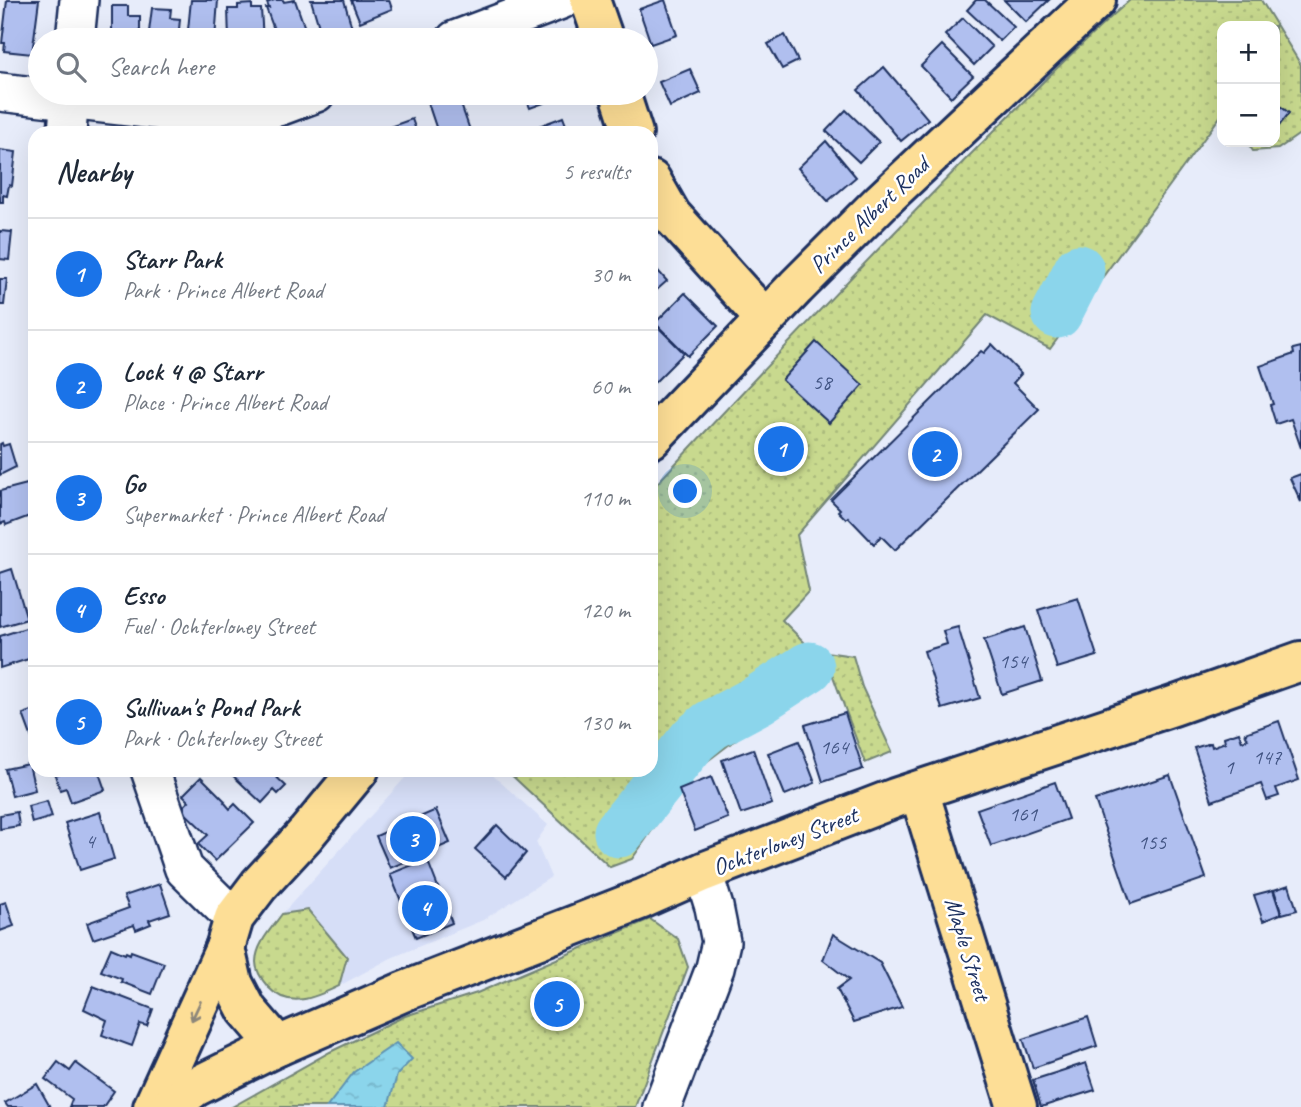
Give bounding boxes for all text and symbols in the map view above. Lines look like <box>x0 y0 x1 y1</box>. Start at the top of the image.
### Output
map controls <box>1217 21 1280 147</box>
button: + <box>1217 21 1280 84</box>
search box <box>28 28 658 105</box>
icon: search <box>52 48 90 86</box>
text: Search here <box>108 50 214 83</box>
button: − <box>1217 84 1280 147</box>
street label: Prince Albert Road <box>803 148 938 280</box>
text: Nearby <box>56 153 132 191</box>
text: 5 results <box>563 157 630 186</box>
text: Starr Park <box>123 243 222 276</box>
text: 1 <box>74 260 84 289</box>
text: 30 m <box>591 260 630 289</box>
text: Park · Prince Albert Road <box>123 276 323 305</box>
text: Lock 4 @ Starr <box>123 355 262 388</box>
house number: 58 <box>813 369 834 395</box>
text: 2 <box>74 372 84 401</box>
text: 60 m <box>591 372 630 401</box>
text: Place · Prince Albert Road <box>123 388 327 417</box>
pin: 1 <box>758 423 804 475</box>
pin: 2 <box>912 428 958 480</box>
text: Go <box>123 467 145 500</box>
your location <box>668 474 702 508</box>
text: 3 <box>74 484 84 513</box>
text: 110 m <box>581 484 630 513</box>
text: Supermarket · Prince Albert Road <box>123 500 384 529</box>
text: Esso <box>123 579 165 612</box>
text: 4 <box>74 596 84 625</box>
text: 120 m <box>581 596 630 625</box>
text: Fuel · Ochterloney Street <box>123 612 315 641</box>
house number: 154 <box>999 648 1030 674</box>
text: Sullivan's Pond Park <box>123 691 299 724</box>
text: 5 <box>74 708 84 737</box>
text: 130 m <box>581 708 630 737</box>
text: Park · Ochterloney Street <box>123 724 321 753</box>
house number: 164 <box>820 734 851 760</box>
house number: 147 <box>1253 744 1283 770</box>
house number: 1 <box>1224 754 1235 780</box>
street label: Ochterloney Street <box>708 799 864 882</box>
house number: 161 <box>1009 801 1039 827</box>
pin: 3 <box>390 813 436 865</box>
house number: 4 <box>85 828 97 854</box>
house number: 155 <box>1138 829 1168 855</box>
pin: 4 <box>402 882 448 934</box>
street label: Maple Street <box>938 894 998 1006</box>
pin: 5 <box>534 978 580 1030</box>
one-way arrow <box>189 999 202 1021</box>

